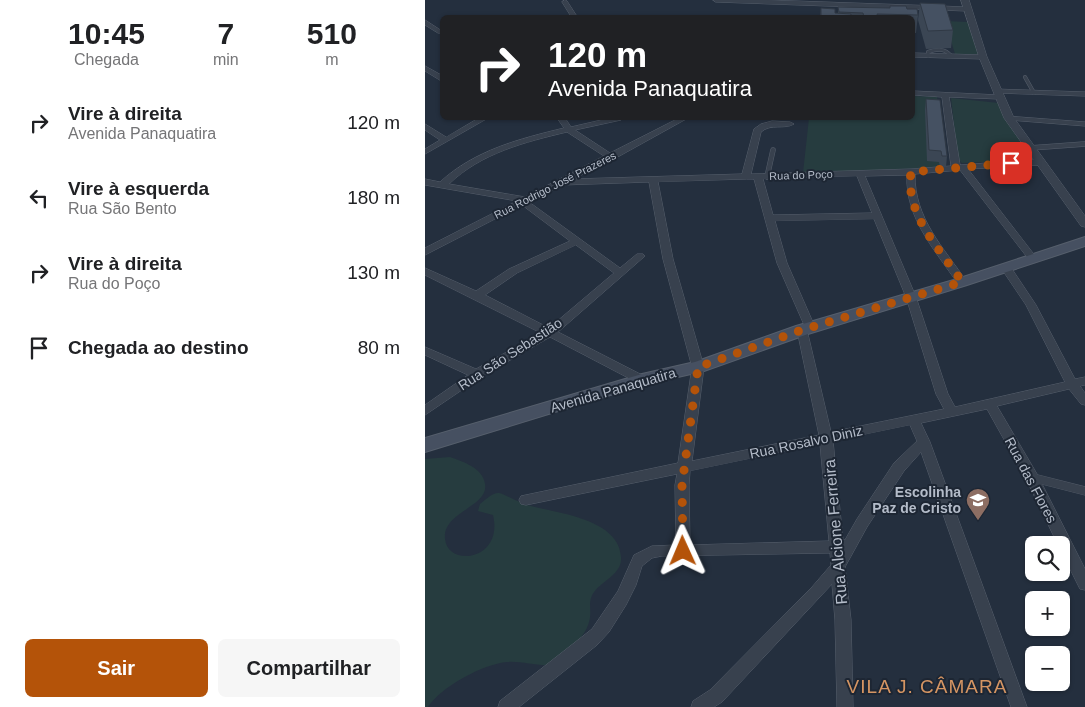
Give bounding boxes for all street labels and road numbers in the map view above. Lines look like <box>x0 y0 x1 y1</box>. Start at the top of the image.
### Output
street label: Rua Rodrigo José Prazeres <box>492 149 618 221</box>
street label: Rua do Poço <box>769 168 833 182</box>
street label: Rua São Sebastião <box>455 314 565 394</box>
street label: Avenida Panaquatira <box>548 364 678 416</box>
street label: Rua Rosalvo Diniz <box>748 422 864 462</box>
street label: Rua das Flores <box>1002 434 1060 526</box>
street label: Rua Alcione Ferreira <box>821 458 850 605</box>

